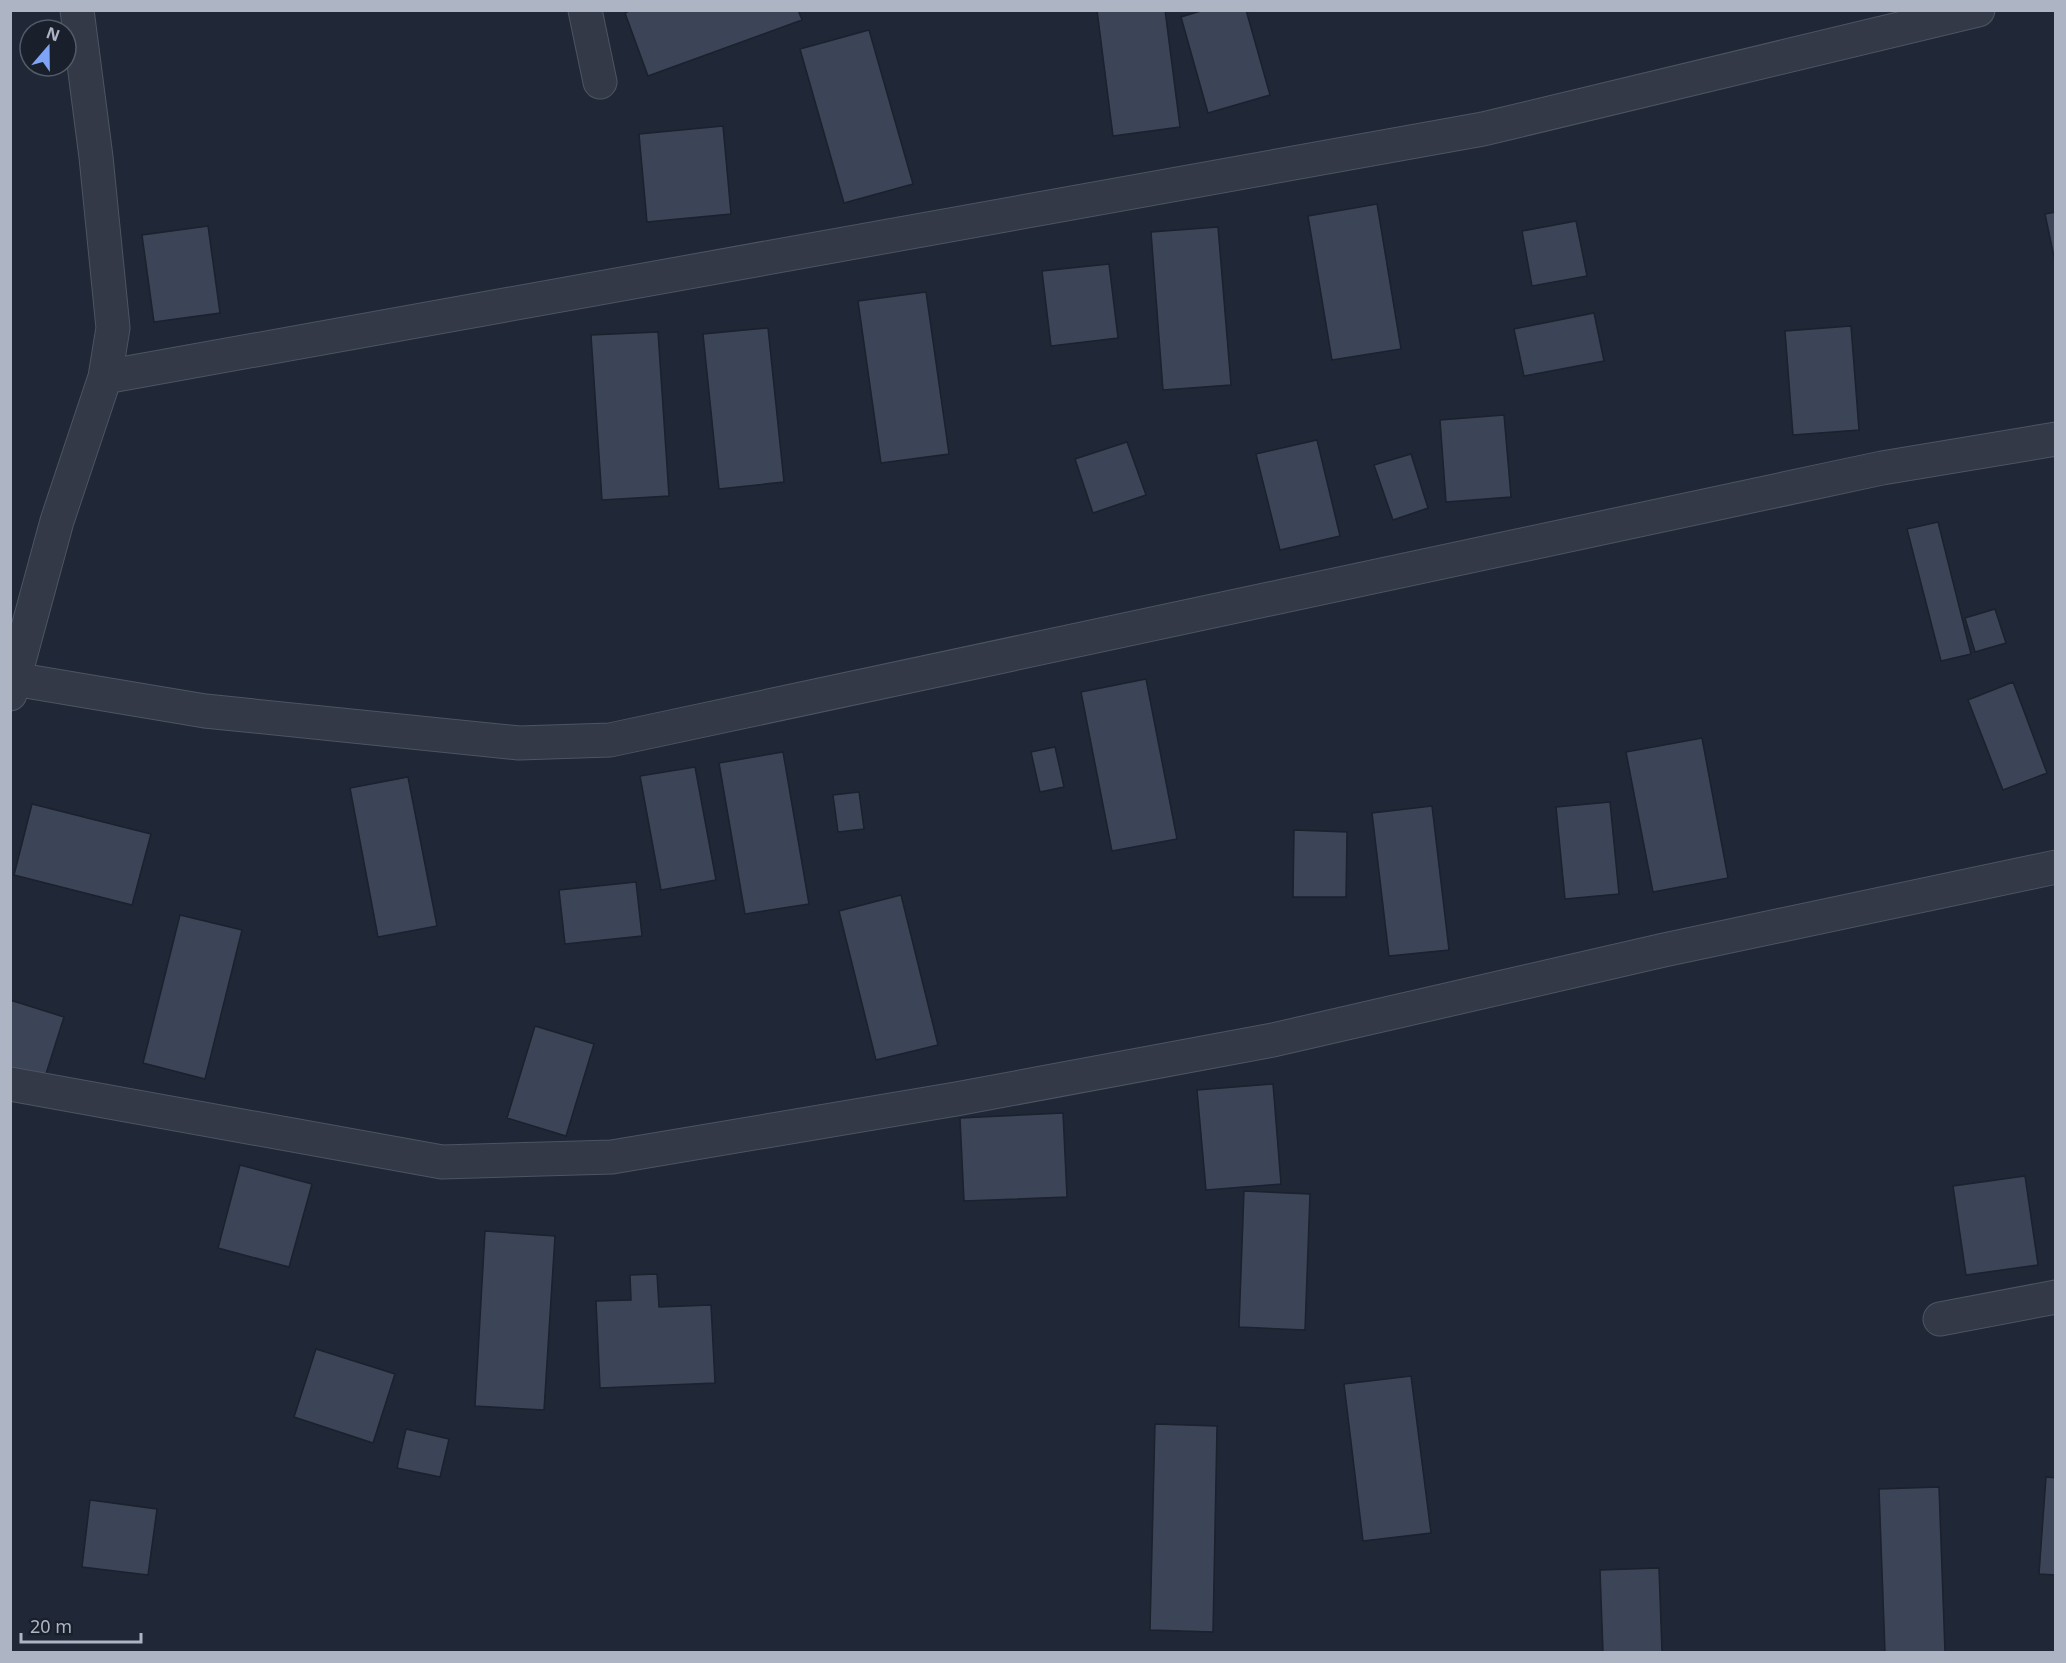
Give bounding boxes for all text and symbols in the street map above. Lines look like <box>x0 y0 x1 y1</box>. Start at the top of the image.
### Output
north arrow <box>18 18 78 78</box>
text: N <box>43 21 63 46</box>
scale bar <box>21 1606 141 1644</box>
text: 20 m <box>30 1614 72 1638</box>

